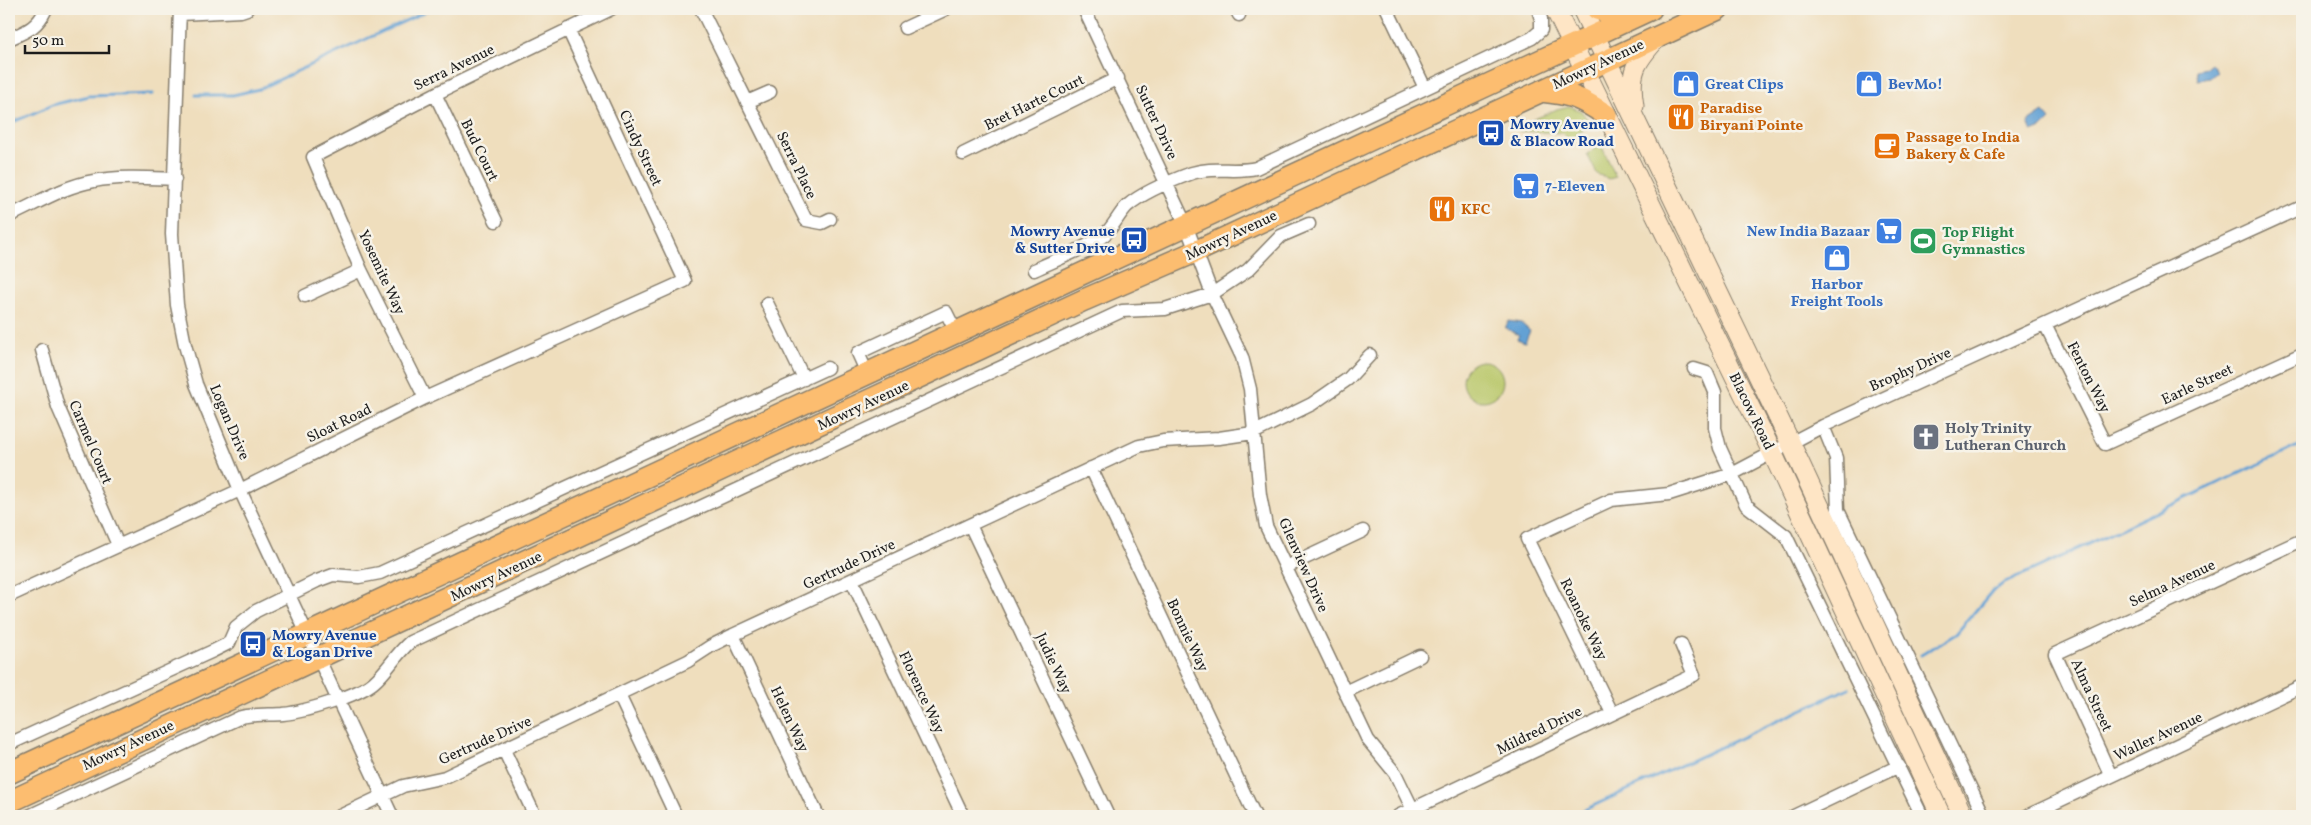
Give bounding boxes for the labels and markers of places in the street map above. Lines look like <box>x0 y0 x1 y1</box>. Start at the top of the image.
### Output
shop icon: Great Clips <box>1671 69 1701 99</box>
shop icon: BevMo! <box>1854 69 1884 99</box>
place label: Great Clips <box>1705 75 1784 96</box>
place label: BevMo! <box>1888 75 1943 96</box>
place label: Paradise Biryani Pointe <box>1700 99 1804 137</box>
restaurant icon: Paradise Biryani Pointe <box>1666 102 1696 132</box>
place label: Mowry Avenue & Blacow Road <box>1510 115 1615 153</box>
bus stop icon: Mowry Avenue & Blacow Road <box>1476 118 1506 148</box>
place label: Passage to India Bakery & Cafe <box>1906 128 2020 166</box>
cafe icon: Passage to India Bakery & Cafe <box>1872 131 1902 161</box>
supermarket icon: 7-Eleven <box>1511 171 1541 201</box>
place label: 7-Eleven <box>1545 177 1605 198</box>
restaurant icon: KFC <box>1427 194 1457 224</box>
place label: KFC <box>1461 200 1491 221</box>
supermarket icon: New India Bazaar <box>1874 216 1904 246</box>
place label: Mowry Avenue & Sutter Drive <box>1010 222 1115 260</box>
place label: New India Bazaar <box>1747 222 1870 243</box>
place label: Top Flight Gymnastics <box>1942 223 2025 261</box>
bus stop icon: Mowry Avenue & Sutter Drive <box>1119 225 1149 255</box>
sports icon: Top Flight Gymnastics <box>1908 226 1938 256</box>
shop icon: Harbor Freight Tools <box>1822 243 1852 273</box>
place label: Harbor Freight Tools <box>1791 275 1883 313</box>
place label: Holy Trinity Lutheran Church <box>1945 419 2067 457</box>
church icon: Holy Trinity Lutheran Church <box>1911 422 1941 452</box>
place label: Mowry Avenue & Logan Drive <box>272 626 377 664</box>
bus stop icon: Mowry Avenue & Logan Drive <box>238 629 268 659</box>

